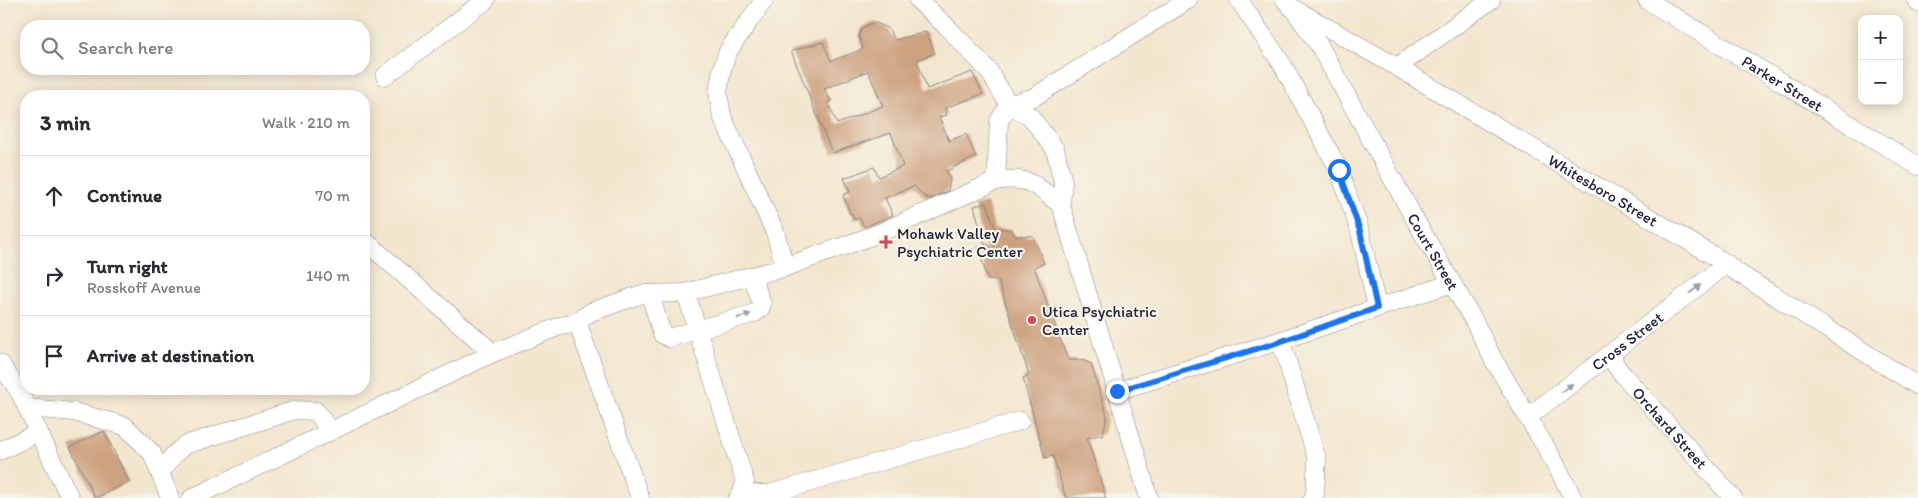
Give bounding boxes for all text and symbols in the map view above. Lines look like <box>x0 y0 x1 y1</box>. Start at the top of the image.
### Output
map controls <box>1858 15 1903 105</box>
button: + <box>1858 15 1903 60</box>
search box <box>20 20 370 75</box>
icon: search <box>38 34 66 62</box>
text: Search here <box>78 36 173 59</box>
street label: Parker Street <box>1738 51 1826 115</box>
button: − <box>1858 60 1903 105</box>
text: 3 min <box>40 110 90 135</box>
text: Walk · 210 m <box>262 113 350 132</box>
street label: Whitesboro Street <box>1545 150 1661 230</box>
route start <box>1328 159 1351 182</box>
icon: ahead <box>40 182 68 210</box>
text: Continue <box>87 184 162 207</box>
text: 70 m <box>315 186 350 205</box>
street label: Court Street <box>1403 210 1463 293</box>
place label: Mohawk Valley Psychiatric Center <box>897 224 1023 261</box>
marker: Mohawk Valley Psychiatric Center <box>879 235 893 249</box>
text: Turn right <box>87 255 168 278</box>
icon: right <box>40 262 68 290</box>
text: 140 m <box>306 266 350 285</box>
text: Rosskoff Avenue <box>87 278 201 297</box>
one-way arrow <box>1688 283 1701 294</box>
place label: Utica Psychiatric Center <box>1042 302 1157 339</box>
street label: Cross Street <box>1588 308 1667 375</box>
one-way arrow <box>737 311 752 319</box>
marker: Utica Psychiatric Center <box>1026 314 1038 326</box>
icon: arrive <box>40 342 68 370</box>
text: Arrive at destination <box>87 344 254 367</box>
route end <box>1106 380 1129 403</box>
one-way arrow <box>1560 383 1574 393</box>
street label: Orchard Street <box>1628 383 1711 473</box>

